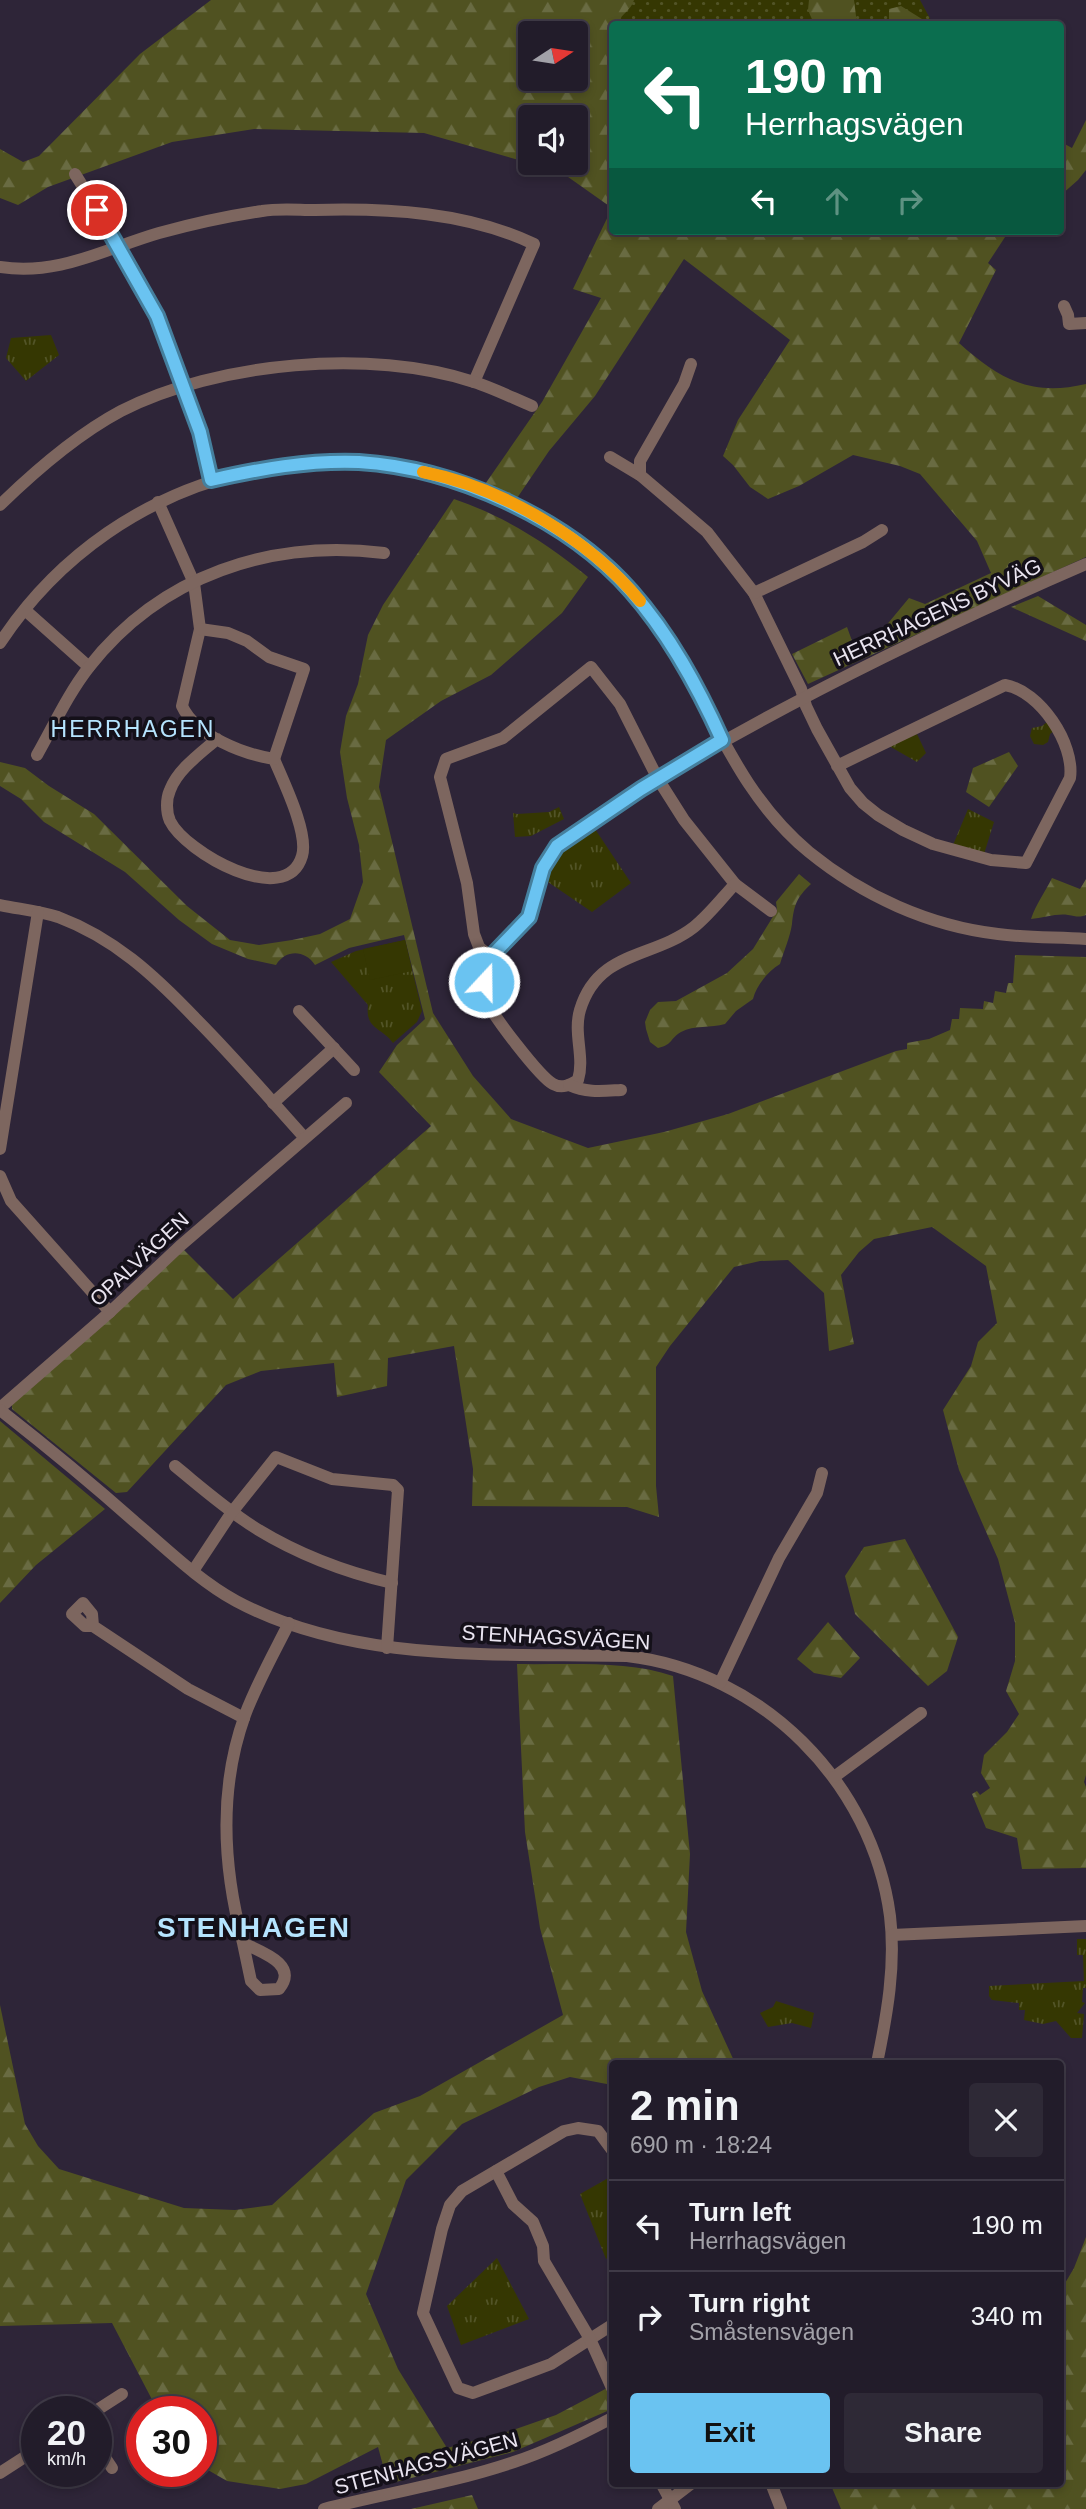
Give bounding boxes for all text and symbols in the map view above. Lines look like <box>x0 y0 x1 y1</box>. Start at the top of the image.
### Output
north arrow <box>518 21 588 91</box>
map controls <box>518 21 588 175</box>
icon: left <box>630 49 721 140</box>
text: 190 m <box>745 49 884 103</box>
button: sound <box>518 105 588 175</box>
text: Herrhagsvägen <box>745 106 964 142</box>
pin <box>67 180 127 240</box>
icon: left <box>745 182 783 220</box>
icon: ahead <box>818 182 856 220</box>
icon: right <box>891 182 929 220</box>
icon: arrive <box>78 191 116 229</box>
street label: HERRHAGENS BYVÄG <box>830 554 1044 670</box>
district label: HERRHAGEN <box>51 716 215 742</box>
position arrow <box>447 945 521 1019</box>
street label: OPALVÄGEN <box>85 1207 193 1311</box>
street label: STENHAGSVÄGEN <box>461 1621 651 1653</box>
district label: STENHAGEN <box>157 1912 351 1943</box>
text: 2 min <box>630 2082 740 2129</box>
button: close <box>969 2083 1043 2157</box>
text: 690 m · 18:24 <box>630 2132 772 2158</box>
text: Turn left <box>689 2197 791 2227</box>
icon: left <box>630 2207 668 2245</box>
text: 190 m <box>971 2210 1043 2240</box>
text: Herrhagsvägen <box>689 2228 846 2254</box>
text: Turn right <box>689 2288 810 2318</box>
icon: right <box>630 2298 668 2336</box>
text: 340 m <box>971 2301 1043 2331</box>
text: Småstensvägen <box>689 2319 854 2345</box>
button: Exit <box>630 2393 830 2473</box>
button: Share <box>844 2393 1043 2473</box>
speed limit sign: 30 <box>126 2396 217 2487</box>
text: 20 <box>47 2413 86 2452</box>
street label: STENHAGSVÄGEN <box>332 2427 520 2499</box>
text: km/h <box>47 2449 86 2469</box>

